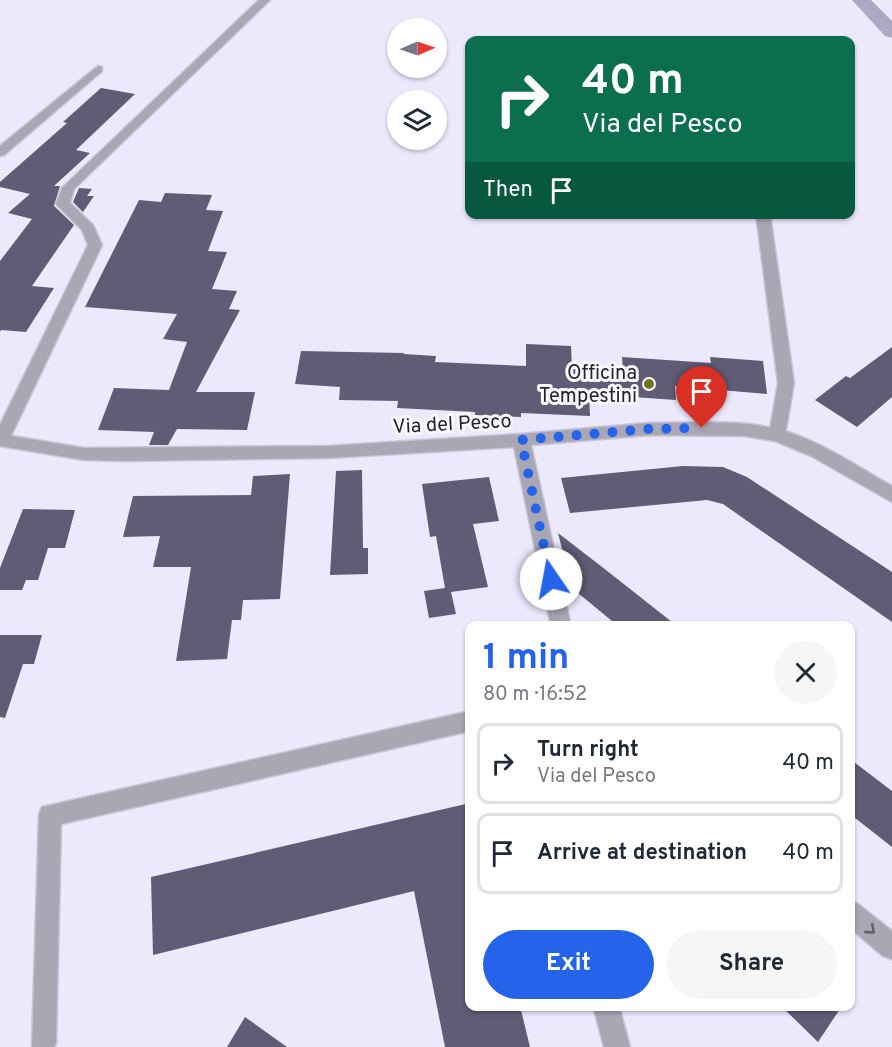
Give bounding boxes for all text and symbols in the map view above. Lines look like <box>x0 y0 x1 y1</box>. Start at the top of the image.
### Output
north arrow <box>387 18 447 78</box>
map controls <box>387 18 447 150</box>
text: 40 m <box>582 56 684 109</box>
icon: right <box>483 60 561 138</box>
button: layers <box>387 90 447 150</box>
text: Via del Pesco <box>582 108 743 142</box>
icon: arrive <box>545 174 578 207</box>
text: Then <box>483 177 533 204</box>
place label: Officina Tempestini <box>539 361 637 410</box>
pin <box>676 366 727 428</box>
icon: arrive <box>685 375 718 408</box>
marker: Officina Tempestini <box>642 377 656 391</box>
street label: Via del Pesco <box>392 409 512 441</box>
position arrow <box>519 547 583 611</box>
text: 1 min <box>483 636 569 682</box>
button: close <box>774 641 837 704</box>
text: 80 m · 16:52 <box>483 682 587 708</box>
text: Turn right <box>537 737 639 764</box>
icon: right <box>486 747 519 780</box>
text: 40 m <box>782 750 834 777</box>
text: Via del Pesco <box>537 764 656 790</box>
icon: arrive <box>486 837 519 870</box>
text: Arrive at destination <box>537 840 747 867</box>
text: 40 m <box>782 840 834 867</box>
one-way arrow <box>864 922 875 933</box>
button: Exit <box>483 930 654 999</box>
button: Share <box>666 930 837 999</box>

